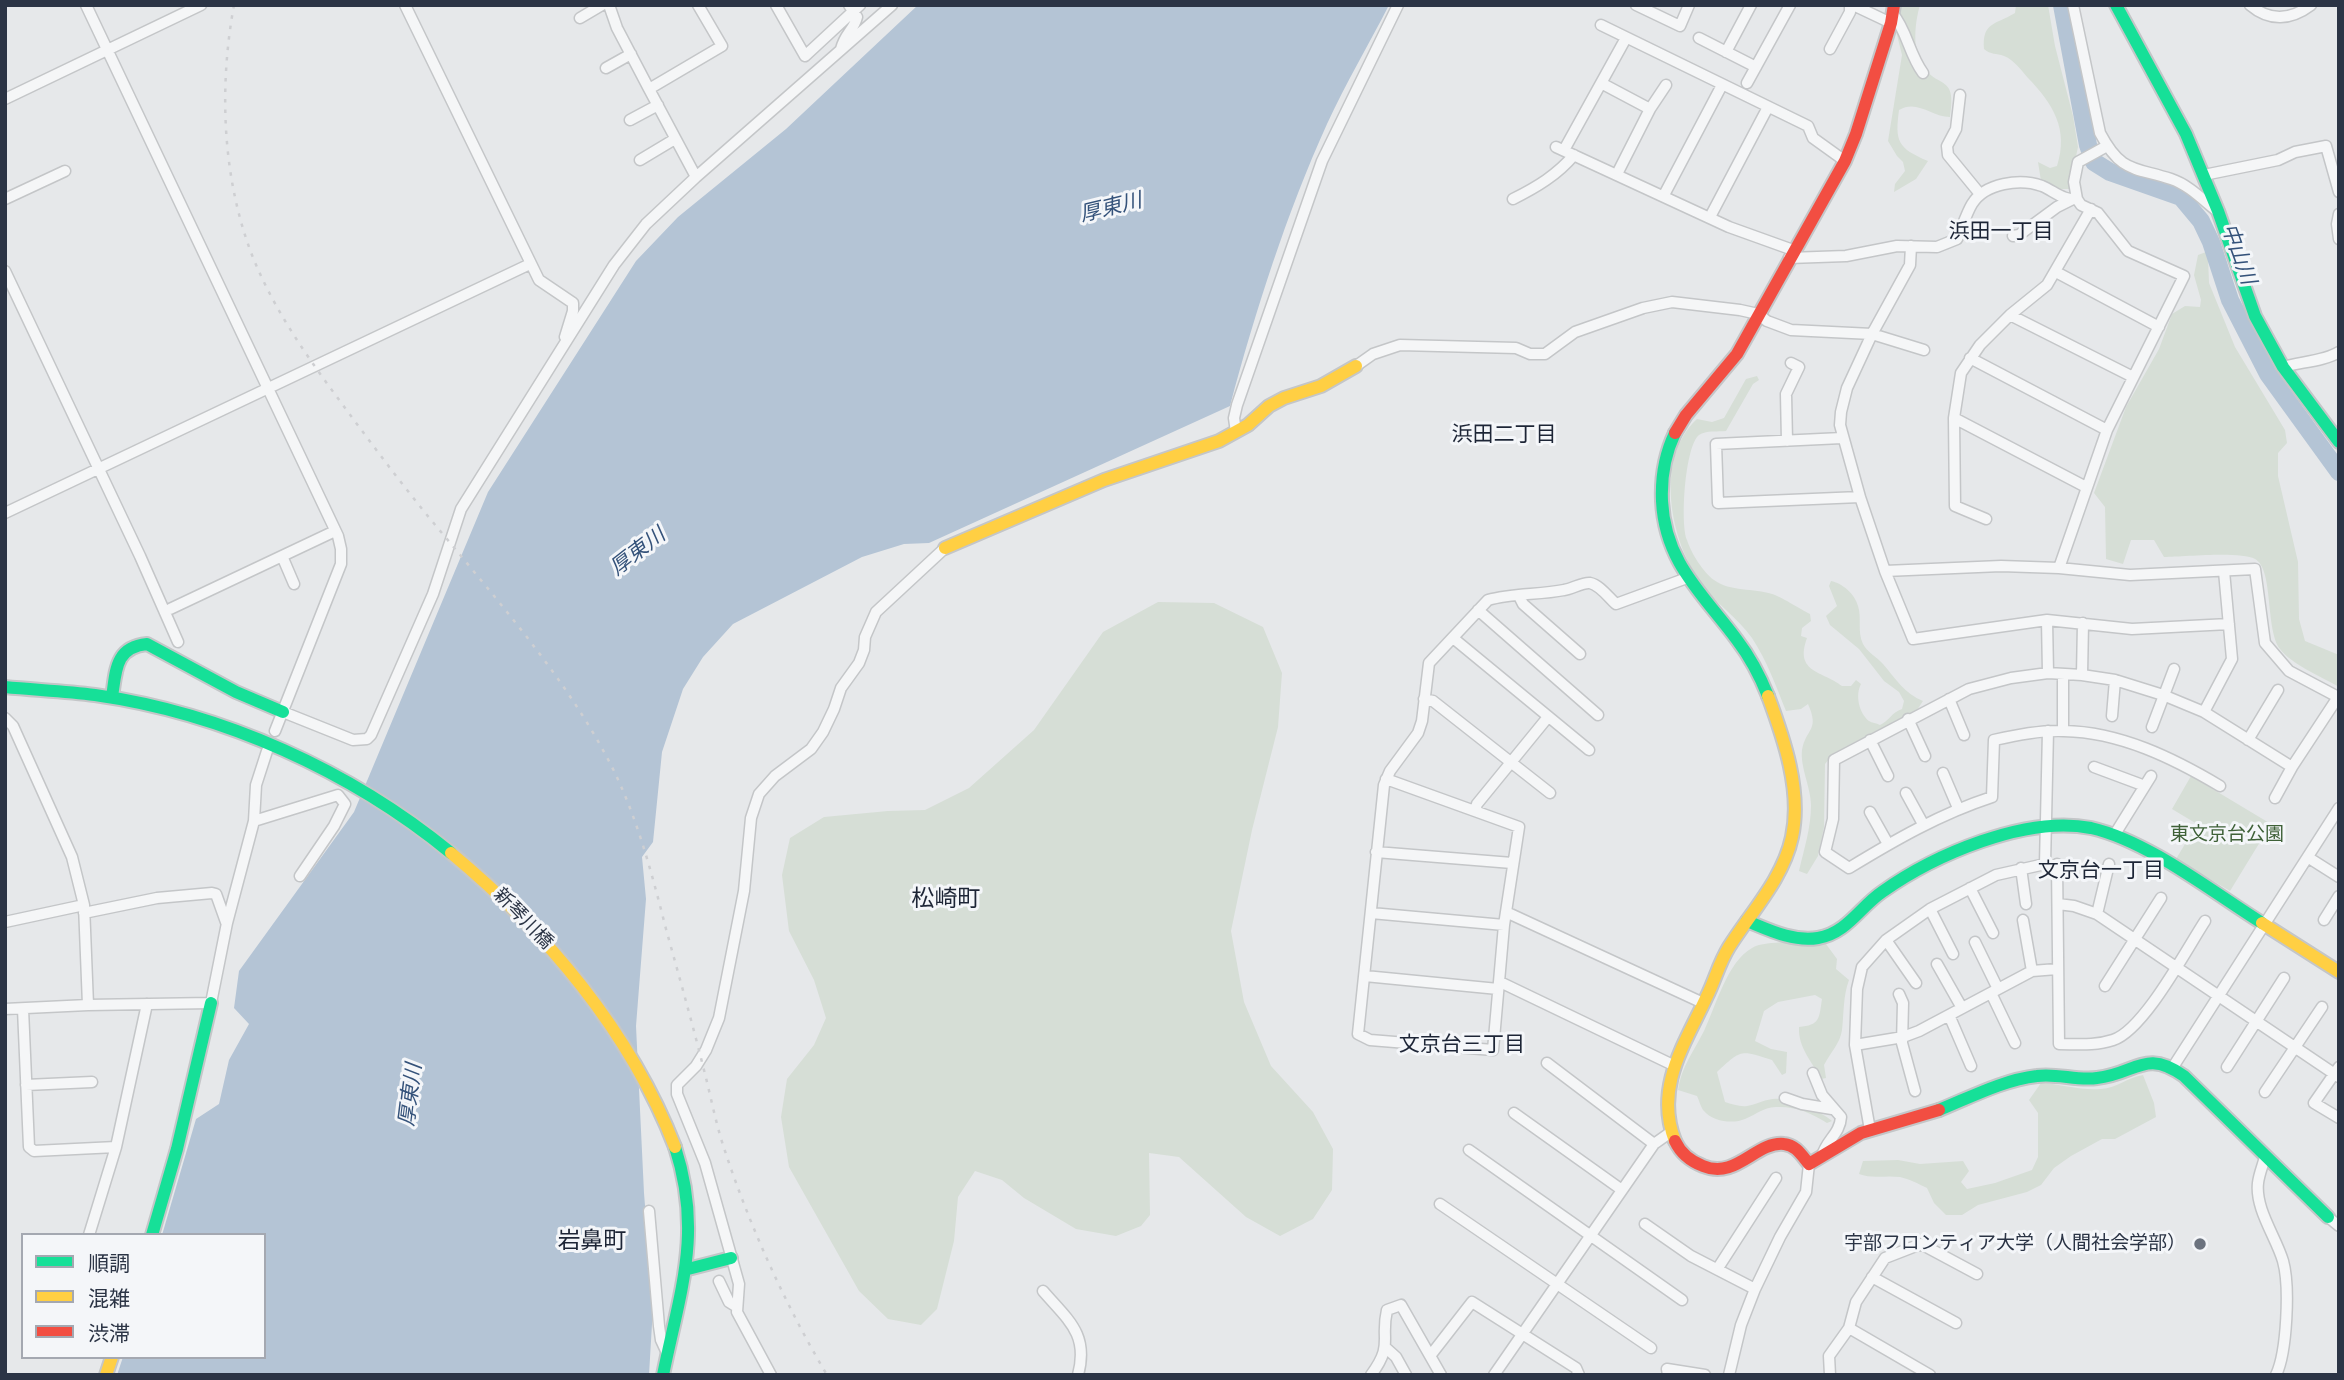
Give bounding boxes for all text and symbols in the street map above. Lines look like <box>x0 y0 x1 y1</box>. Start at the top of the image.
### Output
water label: 厚東川 <box>1077 188 1145 228</box>
district label: 浜田一丁目 <box>1949 219 2053 245</box>
water label: 中山川 <box>2215 220 2261 288</box>
district label: 浜田二丁目 <box>1452 422 1556 448</box>
water label: 厚東川 <box>605 523 671 581</box>
park label: 東文京台公園 <box>2170 824 2284 846</box>
district label: 文京台一丁目 <box>2038 858 2164 884</box>
street label: 新琴川橋 <box>488 884 558 954</box>
district label: 松崎町 <box>912 886 980 914</box>
district label: 文京台三丁目 <box>1399 1032 1525 1058</box>
water label: 厚東川 <box>395 1062 427 1128</box>
district label: 岩鼻町 <box>558 1228 626 1256</box>
legend <box>21 1233 266 1359</box>
place label: 宇部フロンティア大学（人間社会学部） <box>1844 1233 2186 1255</box>
marker: 宇部フロンティア大学（人間社会学部） <box>2192 1236 2208 1252</box>
text: 順調 <box>88 1249 130 1277</box>
text: 混雑 <box>88 1284 130 1312</box>
text: 渋滞 <box>88 1319 130 1347</box>

